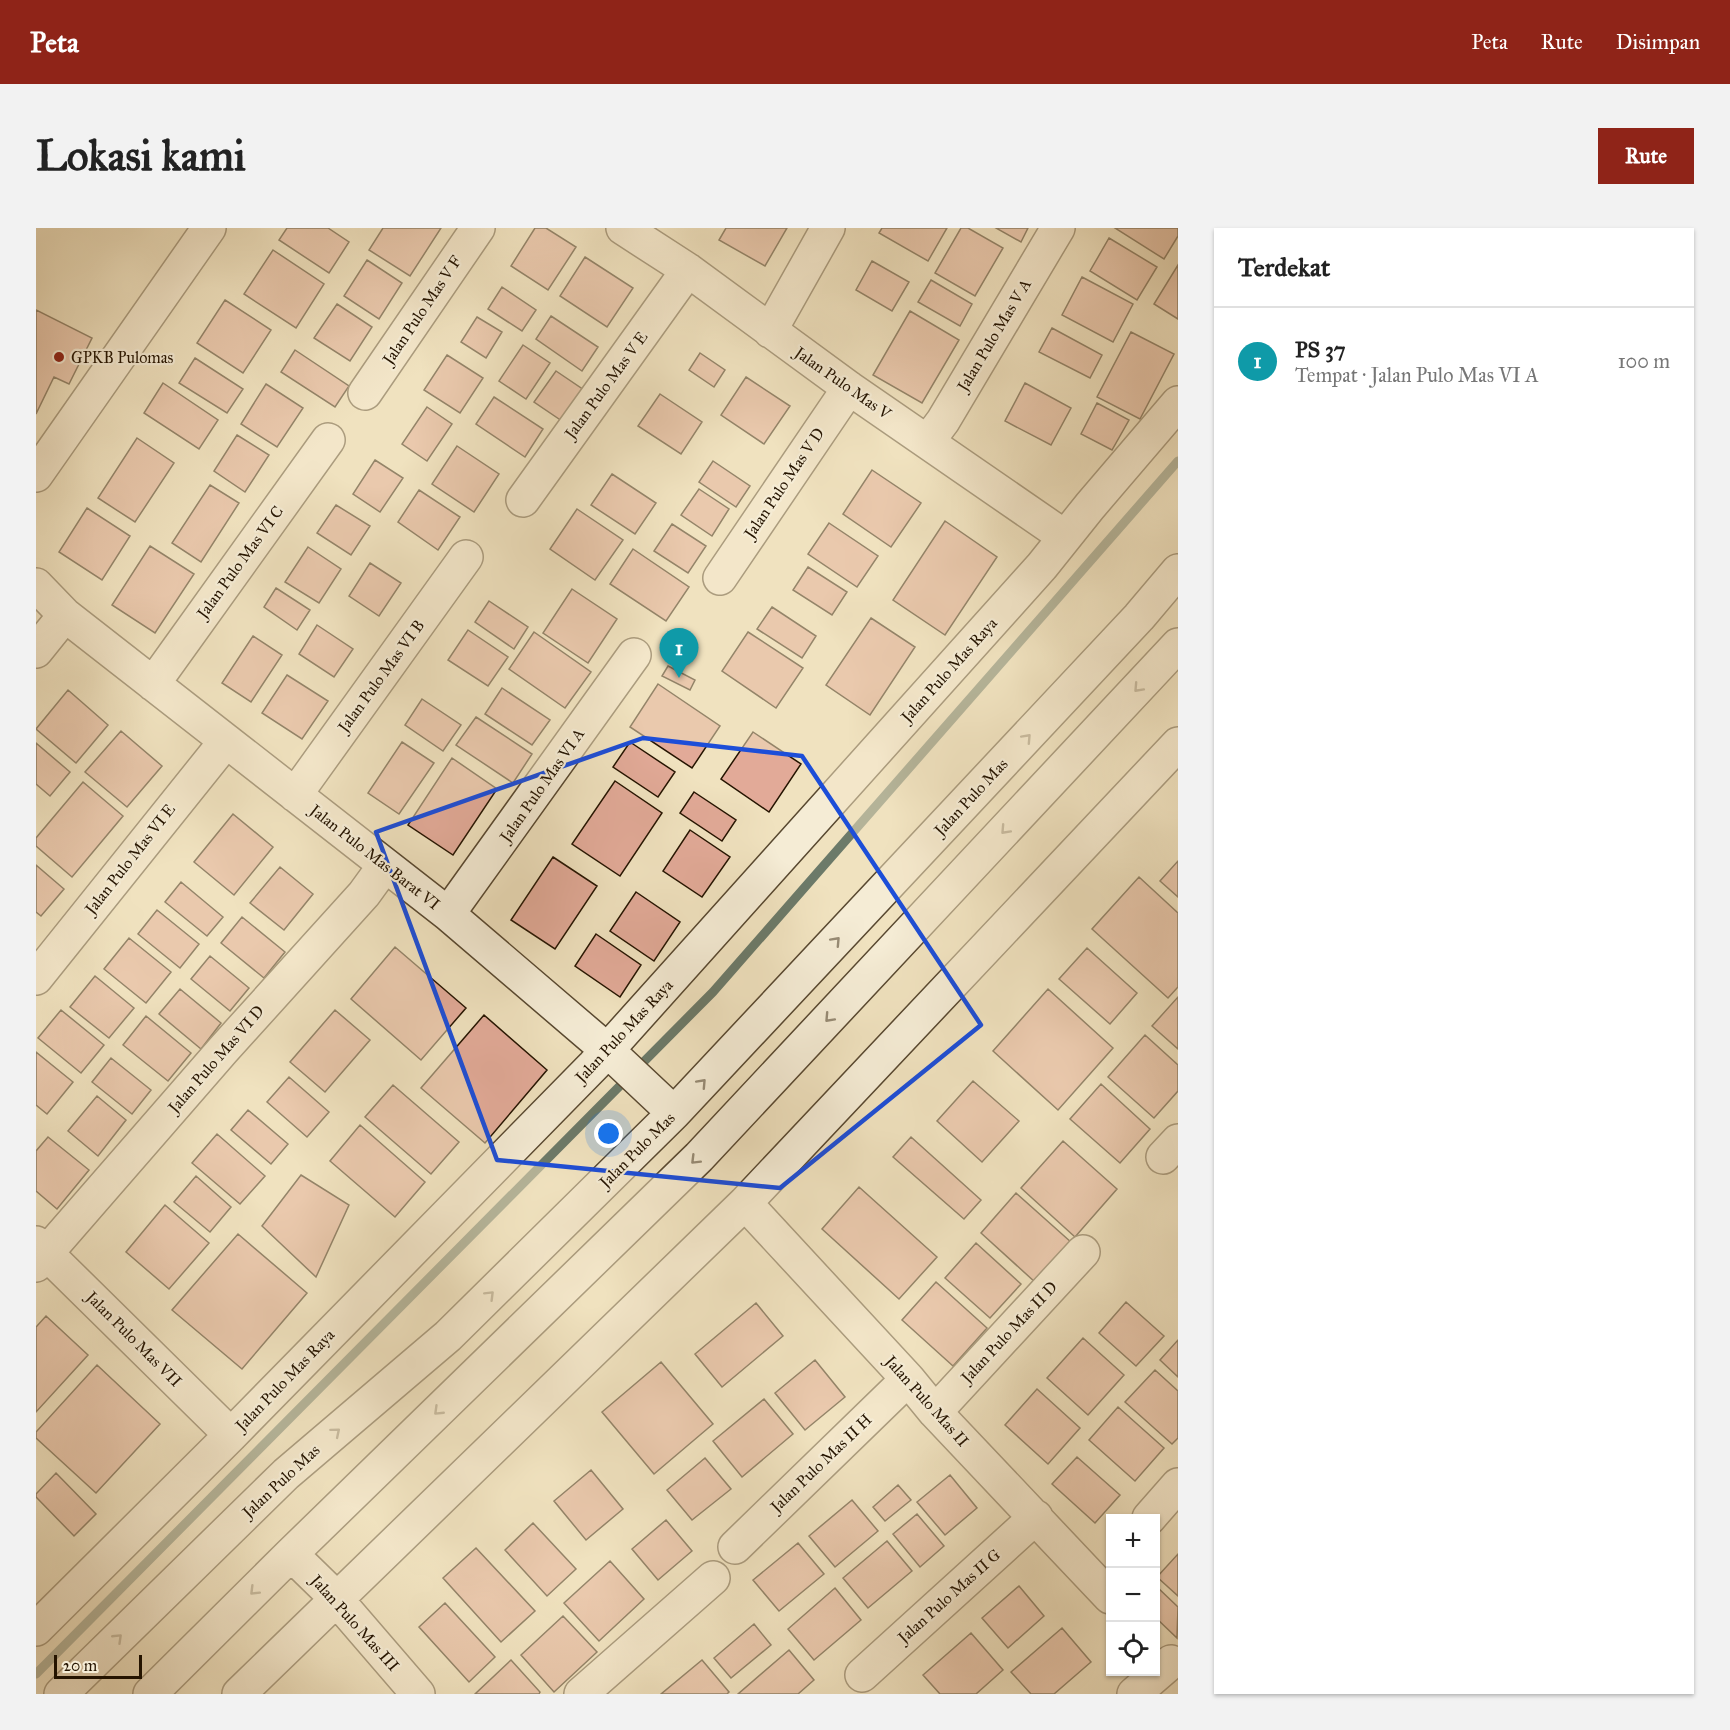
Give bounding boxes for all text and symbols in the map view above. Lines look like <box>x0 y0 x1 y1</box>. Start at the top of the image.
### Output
text: Peta <box>30 25 79 60</box>
text: Peta <box>1471 29 1508 55</box>
text: Rute <box>1541 29 1583 55</box>
text: Disimpan <box>1616 29 1700 55</box>
button: Rute <box>1598 128 1694 184</box>
text: Lokasi kami <box>36 130 246 182</box>
text: Terdekat <box>1238 251 1330 283</box>
street label: Jalan Pulo Mas V F <box>377 252 467 370</box>
street label: Jalan Pulo Mas V A <box>952 275 1036 397</box>
street label: Jalan Pulo Mas V E <box>559 328 652 445</box>
text: PS 37 <box>1295 336 1346 363</box>
street label: Jalan Pulo Mas V <box>789 342 896 425</box>
place label: GPKB Pulomas <box>71 348 174 367</box>
text: 1 <box>1254 349 1261 373</box>
text: 100 m <box>1618 349 1670 373</box>
marker: GPKB Pulomas <box>52 350 66 364</box>
text: Tempat · Jalan Pulo Mas VI A <box>1295 363 1539 387</box>
street label: Jalan Pulo Mas V D <box>739 424 829 544</box>
street label: Jalan Pulo Mas VI C <box>192 502 288 624</box>
street label: Jalan Pulo Mas Raya <box>896 614 1002 728</box>
street label: Jalan Pulo Mas VI B <box>333 616 429 738</box>
pin: 1 <box>660 628 698 678</box>
one-way arrow <box>1134 681 1145 691</box>
street label: Jalan Pulo Mas VI A <box>495 724 589 848</box>
one-way arrow <box>1019 734 1030 745</box>
street label: Jalan Pulo Mas <box>929 754 1012 842</box>
street label: Jalan Pulo Mas Barat VI <box>304 799 444 914</box>
street label: Jalan Pulo Mas VI E <box>80 800 180 920</box>
one-way arrow <box>1001 823 1012 834</box>
one-way arrow <box>828 938 839 949</box>
street label: Jalan Pulo Mas Raya <box>570 975 678 1089</box>
street label: Jalan Pulo Mas VI D <box>163 1001 269 1119</box>
one-way arrow <box>825 1012 836 1022</box>
one-way arrow <box>695 1080 706 1090</box>
street label: Jalan Pulo Mas <box>594 1108 679 1194</box>
your location <box>594 1119 623 1148</box>
one-way arrow <box>692 1153 703 1164</box>
street label: Jalan Pulo Mas II D <box>956 1277 1062 1389</box>
street label: Jalan Pulo Mas VII <box>80 1286 186 1391</box>
one-way arrow <box>482 1292 493 1303</box>
street label: Jalan Pulo Mas Raya <box>230 1325 339 1437</box>
street label: Jalan Pulo Mas II <box>879 1350 973 1451</box>
one-way arrow <box>435 1403 446 1414</box>
street label: Jalan Pulo Mas II H <box>765 1410 876 1518</box>
one-way arrow <box>329 1428 340 1439</box>
street label: Jalan Pulo Mas <box>237 1440 324 1524</box>
map controls <box>1106 1514 1160 1676</box>
button: + <box>1106 1514 1160 1568</box>
street label: Jalan Pulo Mas II G <box>892 1545 1005 1649</box>
button: − <box>1106 1568 1160 1622</box>
street label: Jalan Pulo Mas III <box>305 1570 403 1676</box>
one-way arrow <box>250 1583 261 1594</box>
button: locate <box>1106 1622 1160 1676</box>
one-way arrow <box>111 1635 122 1646</box>
scale bar <box>54 1652 142 1680</box>
text: 20 m <box>63 1656 97 1675</box>

